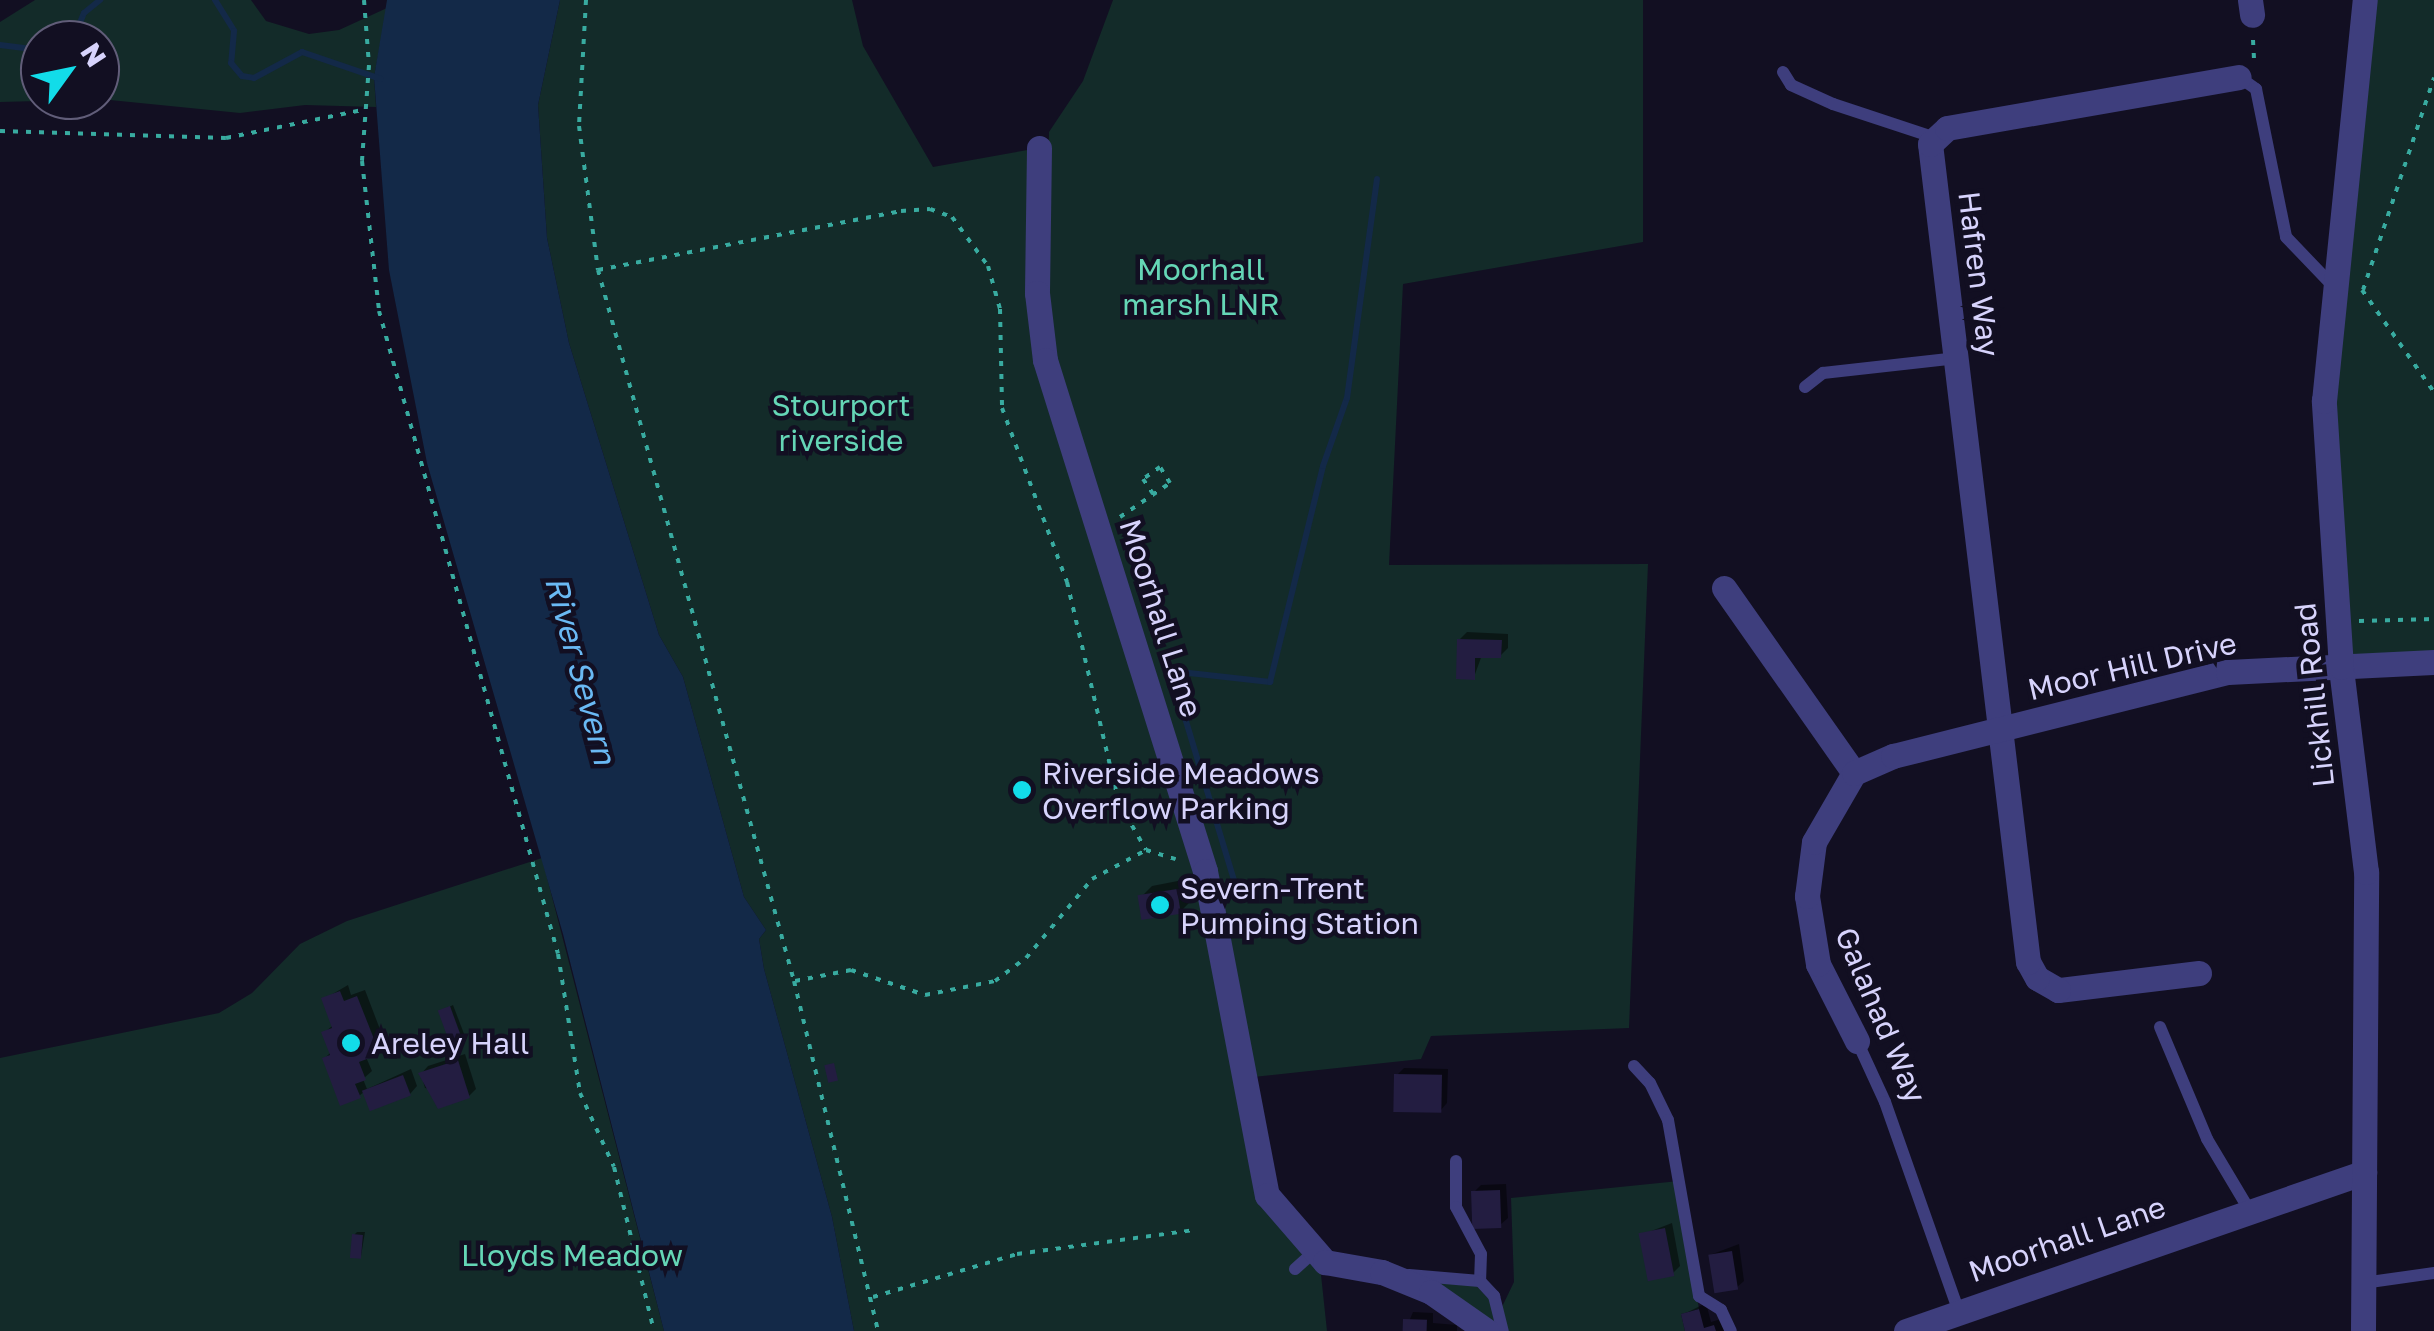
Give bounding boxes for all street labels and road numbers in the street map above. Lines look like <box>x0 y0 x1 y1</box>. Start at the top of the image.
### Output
street label: Hafren Way <box>1951 189 2007 359</box>
street label: Moorhall Lane <box>1112 515 1210 721</box>
street label: Lickhill Road <box>2286 601 2342 789</box>
street label: Moor Hill Drive <box>2024 625 2240 707</box>
street label: Galahad Way <box>1828 922 1934 1108</box>
street label: Moorhall Lane <box>1964 1188 2170 1290</box>

